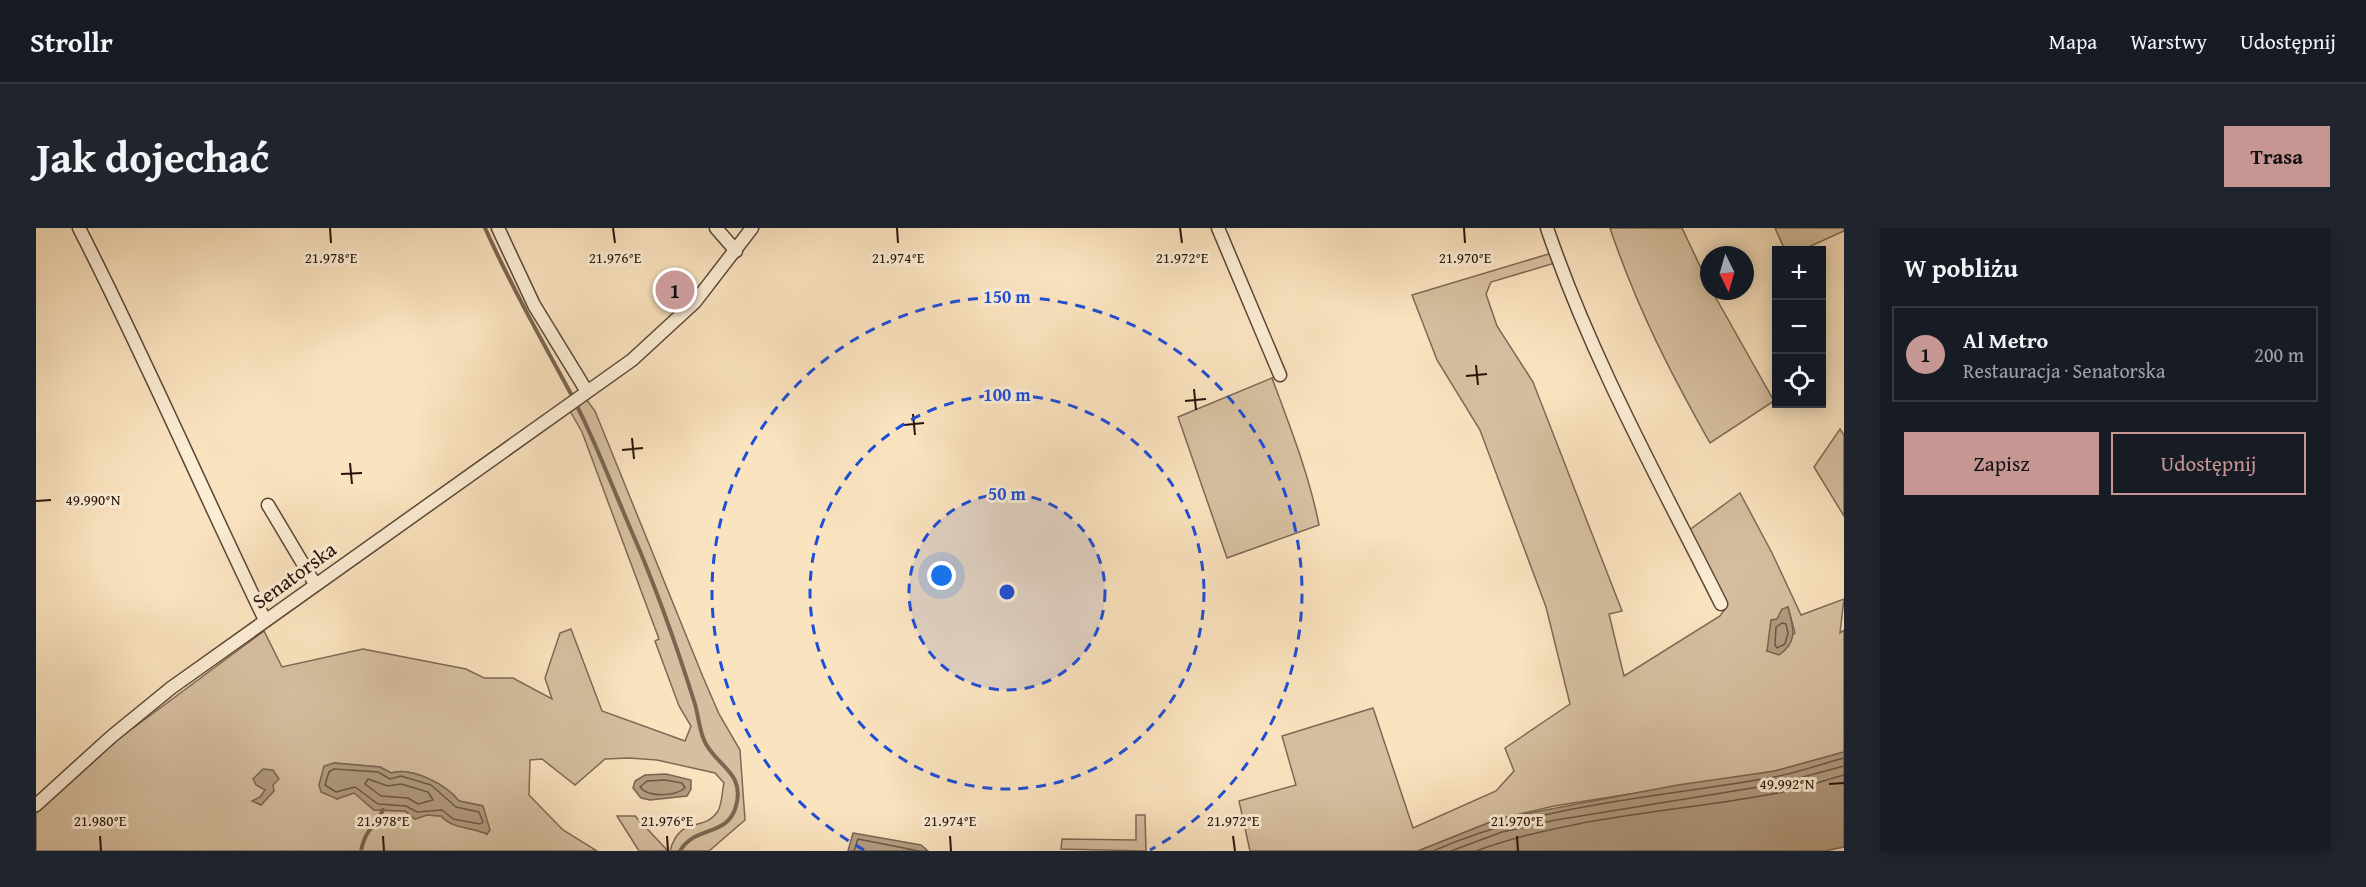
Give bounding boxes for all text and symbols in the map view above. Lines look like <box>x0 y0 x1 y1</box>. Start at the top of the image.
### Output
text: Strollr <box>30 21 113 62</box>
text: Mapa <box>2049 26 2097 57</box>
text: Warstwy <box>2130 26 2207 57</box>
text: Udostępnij <box>2240 26 2336 57</box>
text: Jak dojechać <box>36 126 269 187</box>
button: Trasa <box>2224 126 2330 187</box>
north arrow <box>1700 246 1754 300</box>
map controls <box>1772 246 1826 408</box>
button: + <box>1772 246 1826 300</box>
text: 21.978°E <box>305 247 358 268</box>
text: 21.976°E <box>589 247 642 268</box>
text: 21.974°E <box>872 247 925 268</box>
text: 21.972°E <box>1156 247 1209 268</box>
text: 21.970°E <box>1439 247 1492 268</box>
text: W pobliżu <box>1904 248 2018 287</box>
pin: 1 <box>656 268 694 312</box>
text: 150 m <box>983 283 1031 310</box>
button: − <box>1772 300 1826 354</box>
text: Al Metro <box>1963 324 2048 356</box>
text: 1 <box>1920 340 1931 369</box>
text: 200 m <box>2254 340 2304 369</box>
button: locate <box>1772 354 1826 408</box>
text: Restauracja · Senatorska <box>1963 356 2165 385</box>
text: 100 m <box>983 381 1031 408</box>
button: Zapisz <box>1904 432 2099 495</box>
button: Udostępnij <box>2111 432 2306 495</box>
text: 50 m <box>988 480 1027 507</box>
text: 49.990°N <box>66 489 121 510</box>
street label: Senatorska <box>245 534 343 616</box>
your location <box>927 561 956 590</box>
centre of rings <box>997 582 1017 602</box>
text: 49.992°N <box>1760 773 1815 794</box>
text: 21.980°E <box>74 810 127 831</box>
text: 21.978°E <box>357 810 410 831</box>
text: 21.976°E <box>641 810 694 831</box>
text: 21.974°E <box>924 810 977 831</box>
text: 21.972°E <box>1207 810 1260 831</box>
text: 21.970°E <box>1491 810 1544 831</box>

